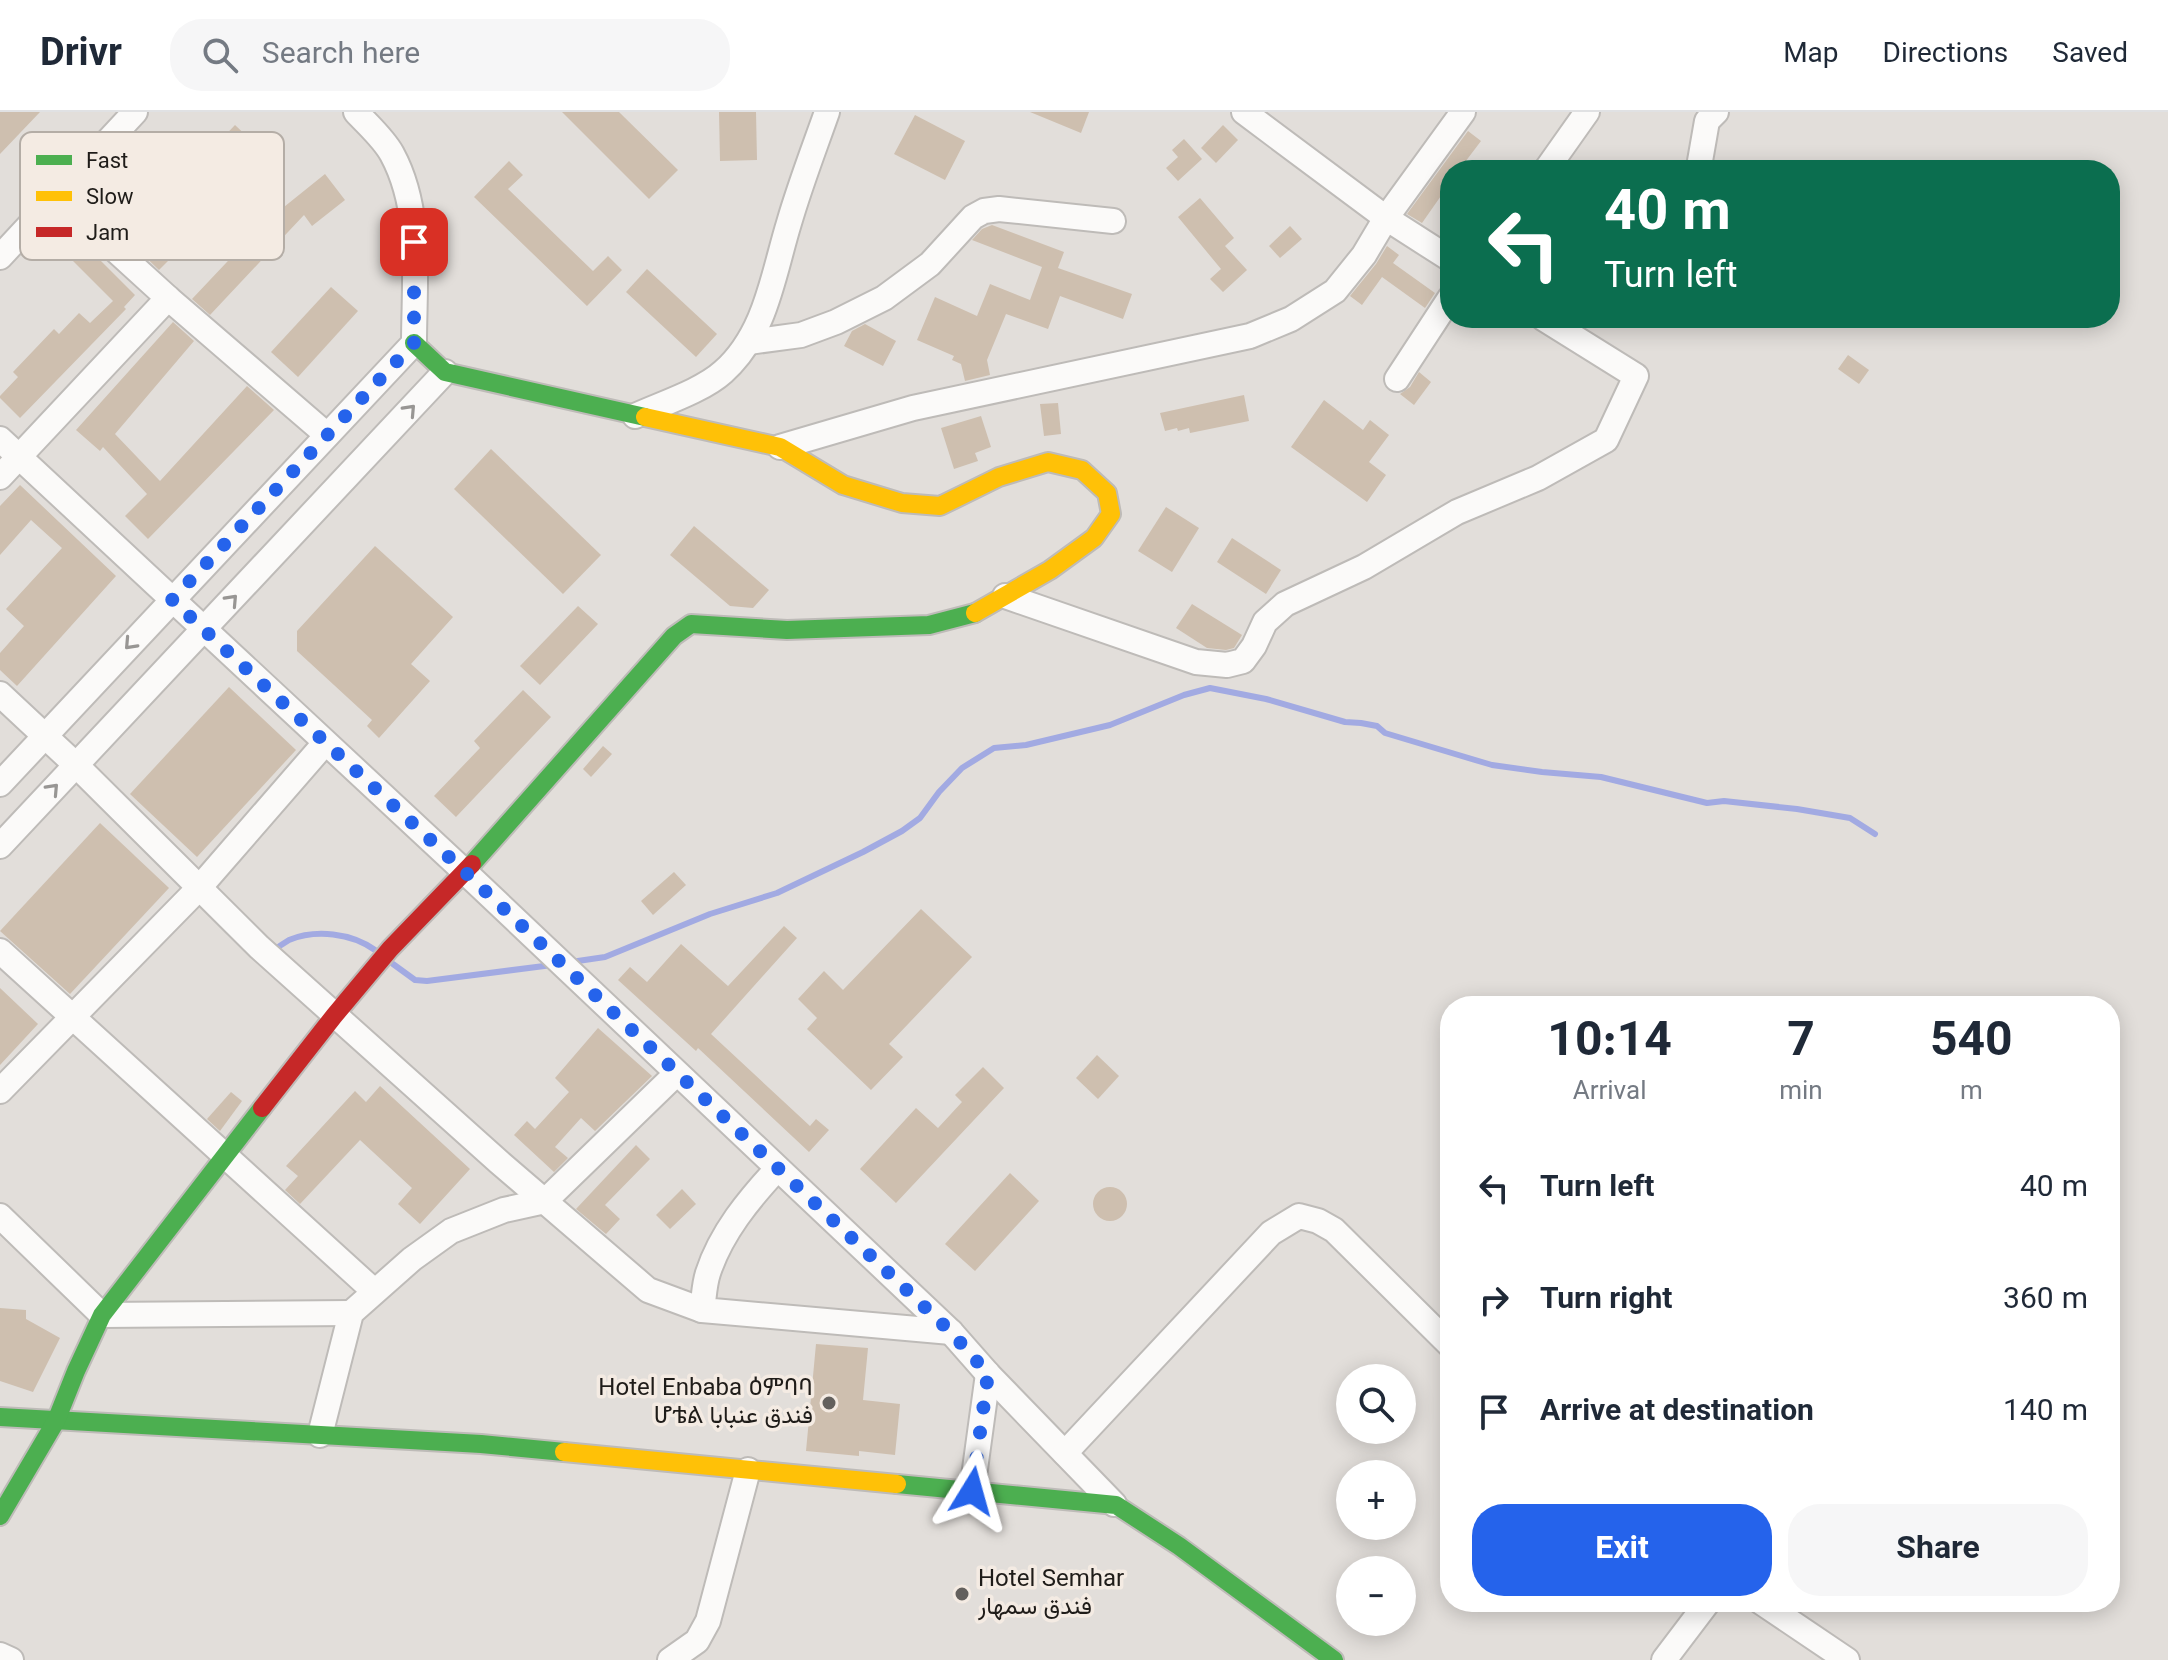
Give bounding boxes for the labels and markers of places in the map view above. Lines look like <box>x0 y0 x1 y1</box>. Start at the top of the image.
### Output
pin <box>380 208 448 276</box>
place label: Hotel Enbaba ዕምባባ ሆቴል فندق عنبابا <box>598 1370 813 1436</box>
marker: Hotel Enbaba ዕምባባ ሆቴል فندق عنبابا <box>820 1394 838 1412</box>
place label: Hotel Semhar فندق سمهار <box>977 1561 1124 1627</box>
marker: Hotel Semhar فندق سمهار <box>953 1585 971 1603</box>

